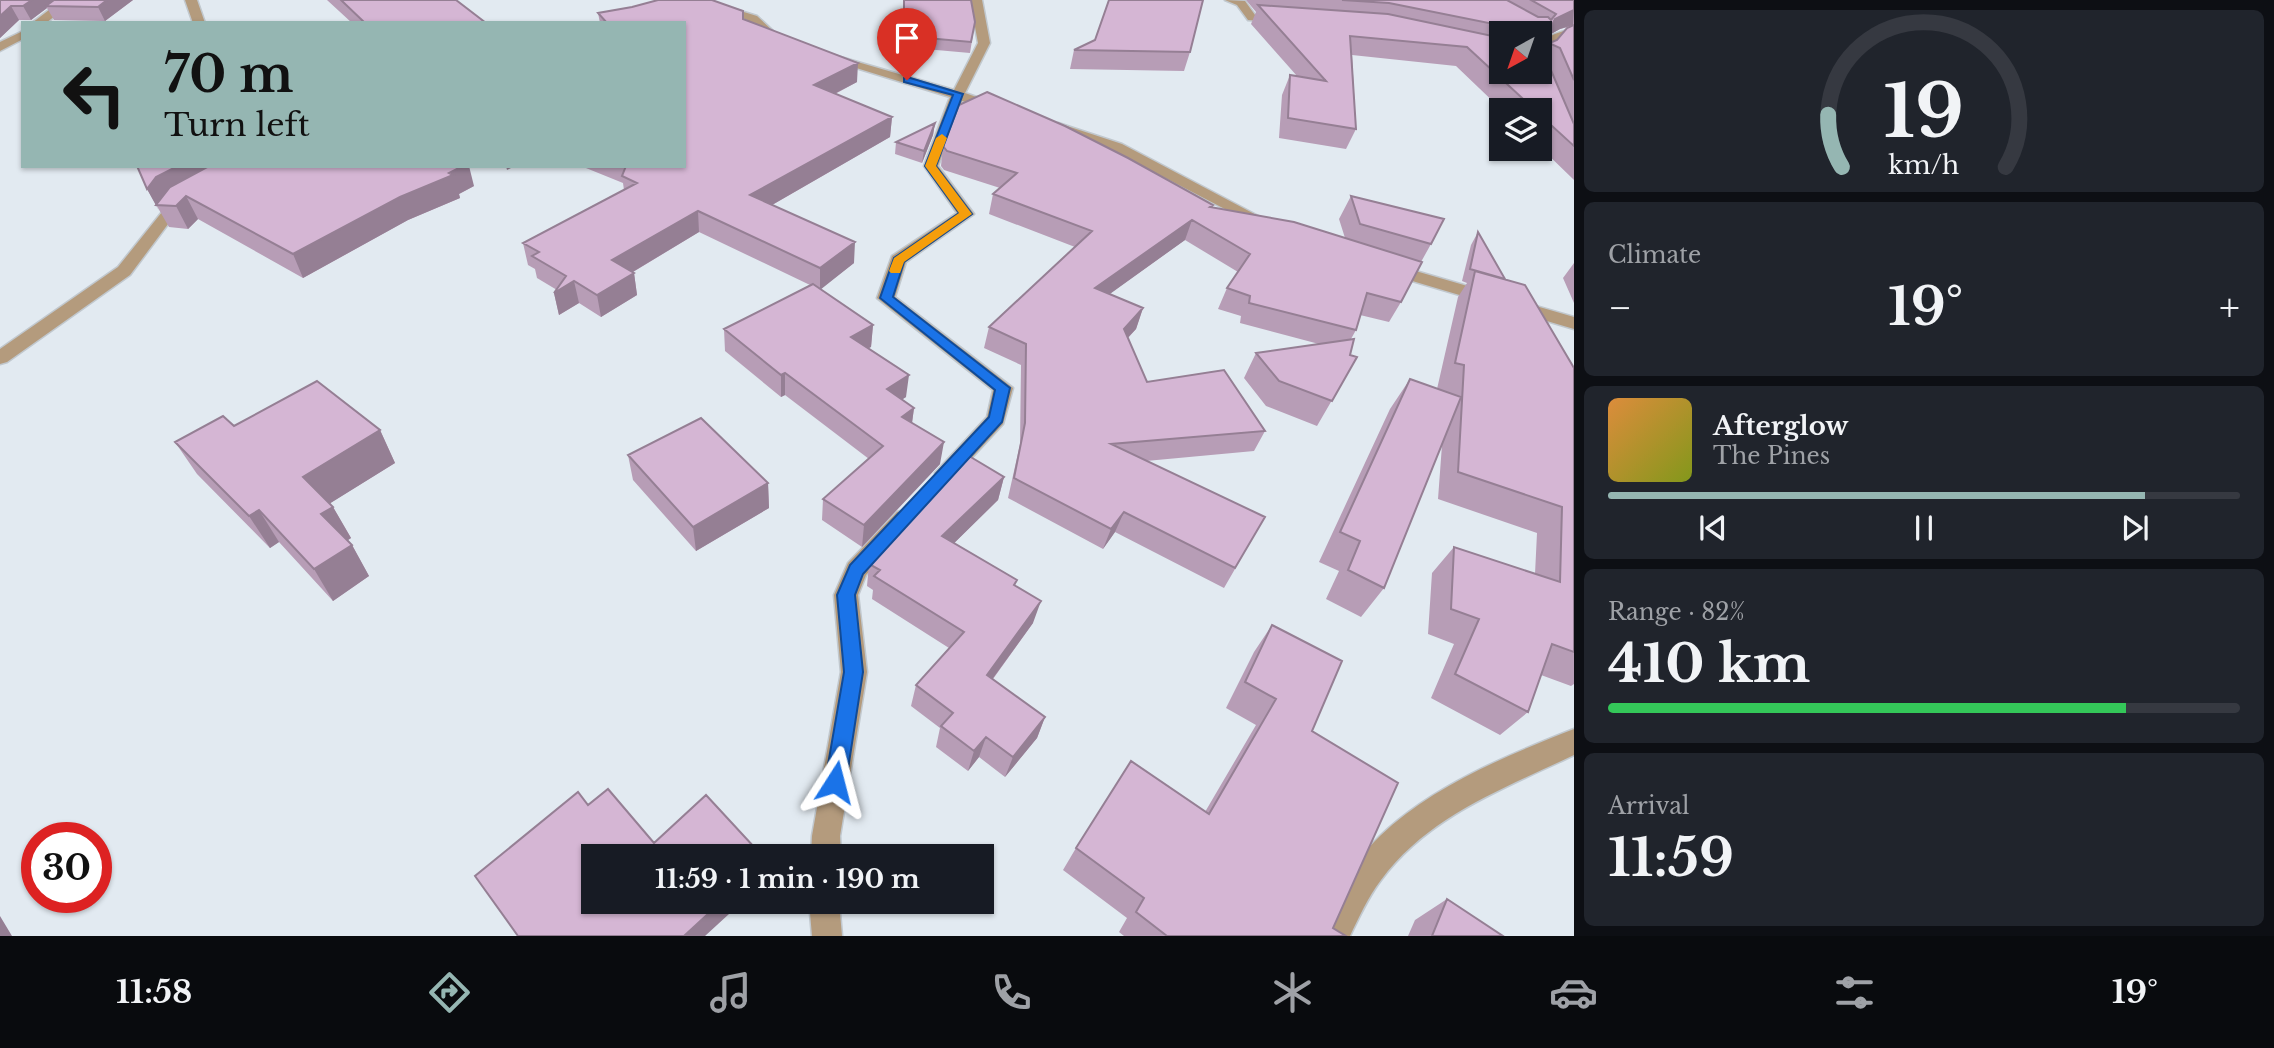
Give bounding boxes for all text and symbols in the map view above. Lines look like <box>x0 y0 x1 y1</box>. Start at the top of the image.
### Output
pin <box>877 8 937 80</box>
icon: arrive <box>888 19 926 57</box>
north arrow <box>1489 21 1552 84</box>
map controls <box>1489 21 1552 161</box>
text: 70 m <box>164 44 294 105</box>
icon: left <box>49 49 140 140</box>
text: 19 <box>1884 66 1964 157</box>
button: layers <box>1489 98 1552 161</box>
text: Turn left <box>164 105 310 145</box>
text: km/h <box>1889 150 1959 181</box>
text: Climate <box>1608 241 1701 269</box>
text: 19° <box>1888 275 1963 339</box>
text: − <box>1608 284 1632 331</box>
text: + <box>2219 284 2240 331</box>
text: Afterglow <box>1713 410 1849 442</box>
text: The Pines <box>1713 442 1830 470</box>
icon: previous <box>1694 509 1732 547</box>
icon: pause <box>1905 509 1943 547</box>
icon: next <box>2116 509 2154 547</box>
text: Range · 82% <box>1608 598 1745 626</box>
text: 410 km <box>1608 632 1810 696</box>
position arrow <box>798 745 872 819</box>
text: Arrival <box>1608 792 1689 820</box>
speed limit sign: 30 <box>21 822 112 913</box>
text: 11:59 <box>1608 826 1734 890</box>
text: 11:59 · 1 min · 190 m <box>655 863 920 895</box>
icon: directions <box>425 968 474 1017</box>
icon: music <box>706 968 755 1017</box>
icon: phone <box>987 968 1036 1017</box>
icon: climate <box>1268 968 1317 1017</box>
icon: car <box>1549 968 1598 1017</box>
icon: filters <box>1830 968 1879 1017</box>
text: 11:58 <box>116 972 192 1012</box>
text: 19° <box>2112 972 2158 1012</box>

